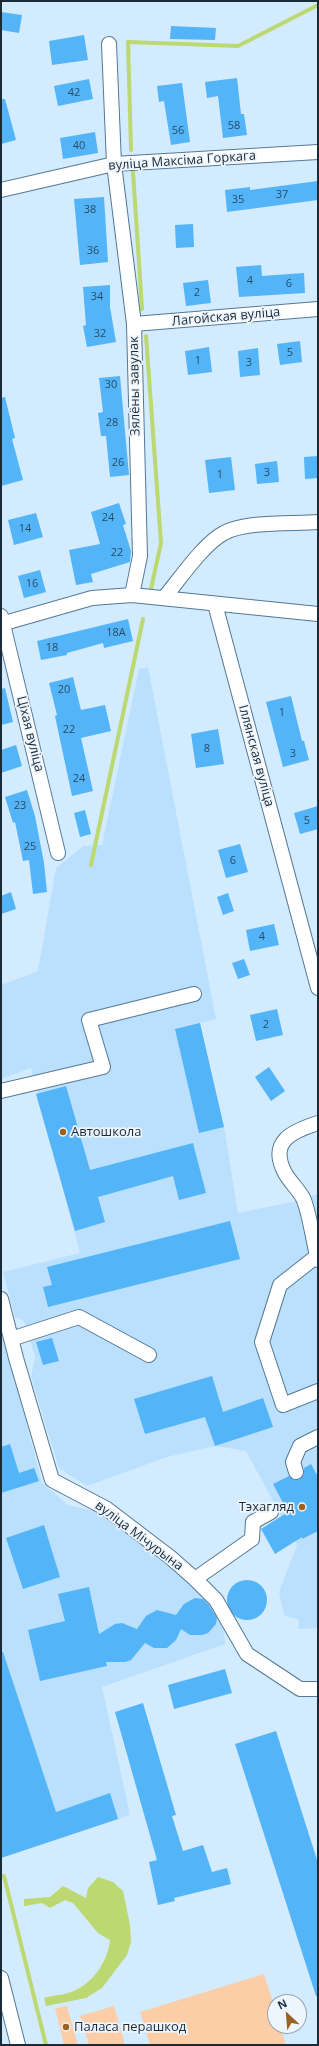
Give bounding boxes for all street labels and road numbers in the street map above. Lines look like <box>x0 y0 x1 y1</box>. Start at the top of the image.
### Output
street label: вуліца Максіма Горкага <box>108 148 256 174</box>
street label: Лагойская вуліца <box>171 304 281 330</box>
street label: Зялёны завулак <box>126 336 144 436</box>
street label: Ціхая вуліца <box>13 694 47 774</box>
street label: Іллянская вуліца <box>235 703 277 809</box>
street label: вуліца Мічурына <box>92 1498 186 1574</box>

